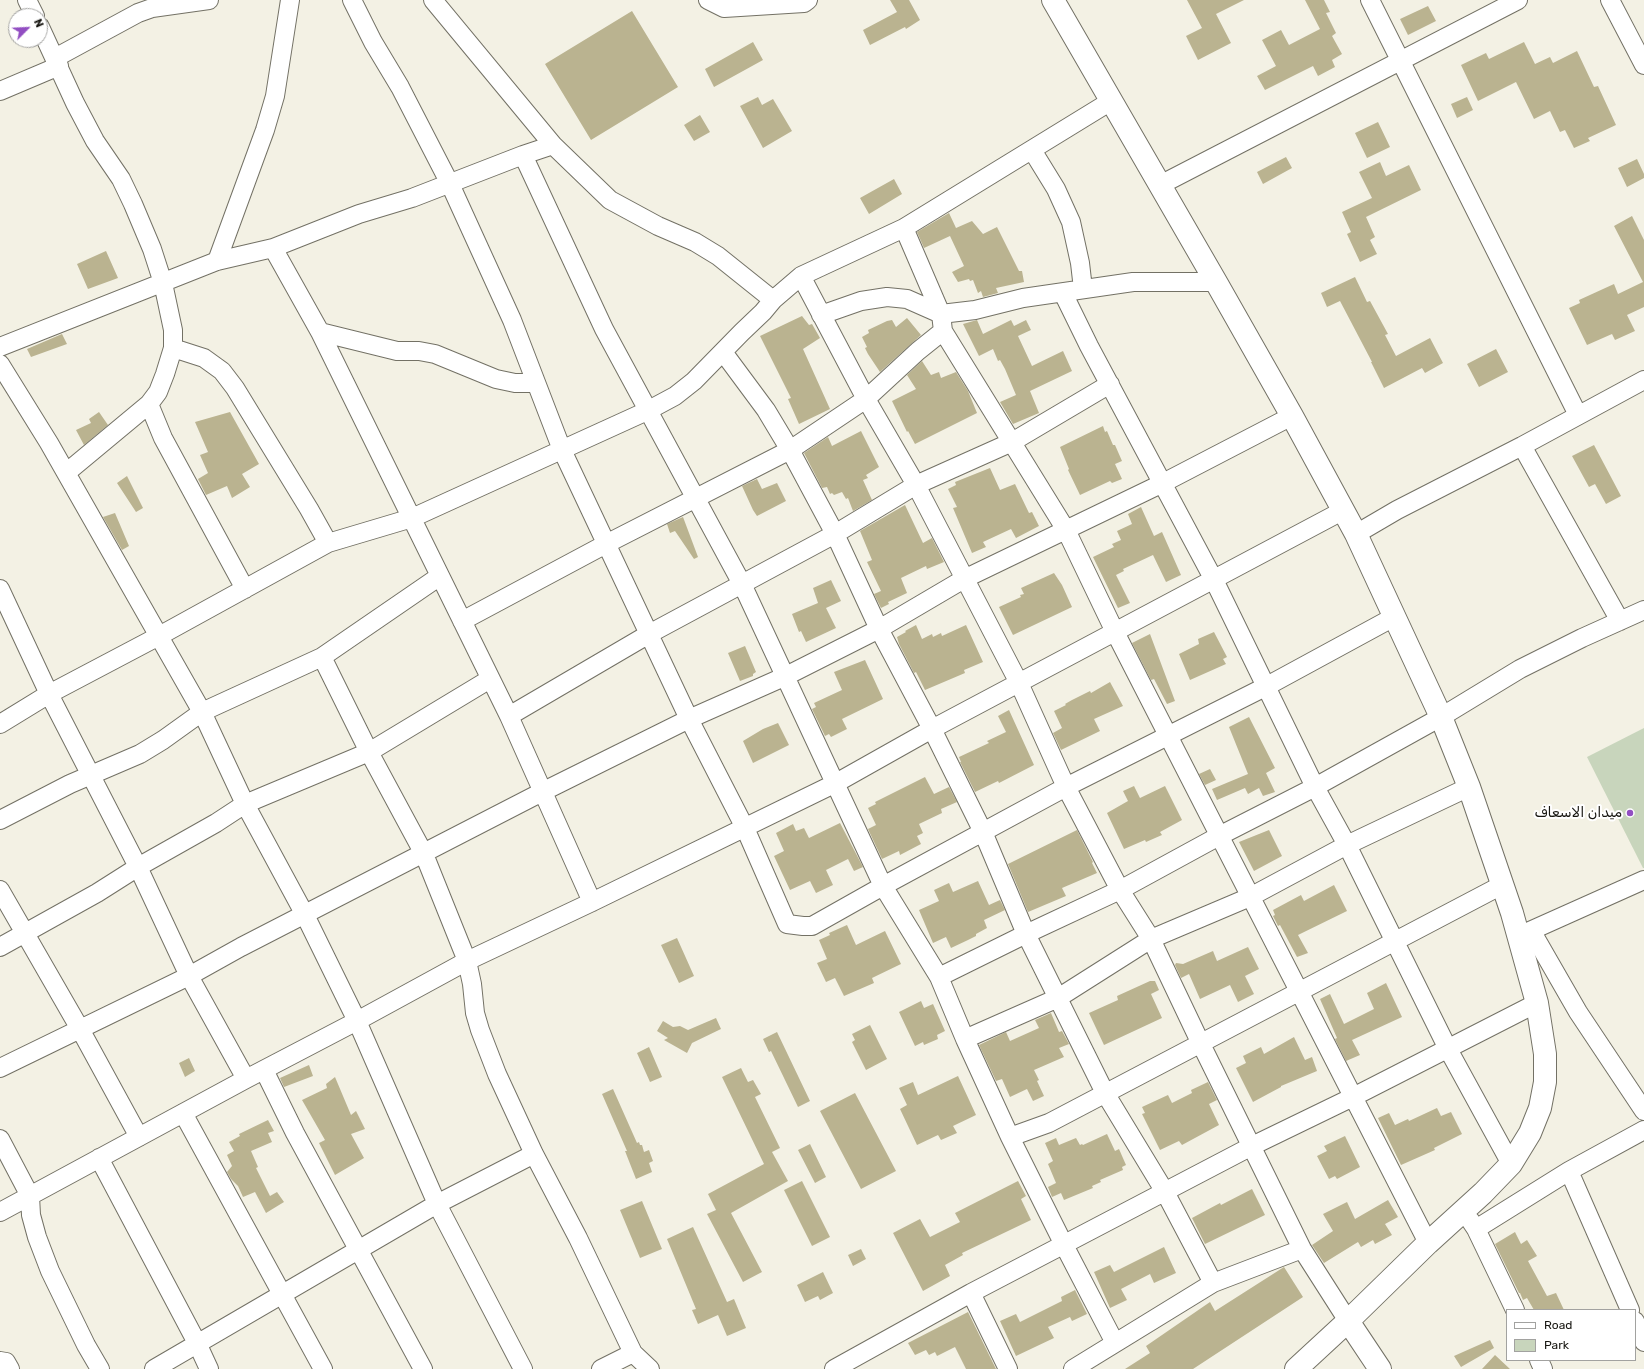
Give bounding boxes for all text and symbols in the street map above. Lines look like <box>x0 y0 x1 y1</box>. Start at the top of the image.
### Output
north arrow <box>8 8 48 48</box>
text: N <box>31 17 46 30</box>
place label: ميدان الاسعاف <box>1535 805 1622 821</box>
marker: ميدان الاسعاف <box>1625 808 1635 818</box>
legend <box>1506 1309 1636 1361</box>
text: Road <box>1544 1318 1572 1332</box>
text: Park <box>1544 1338 1569 1352</box>

